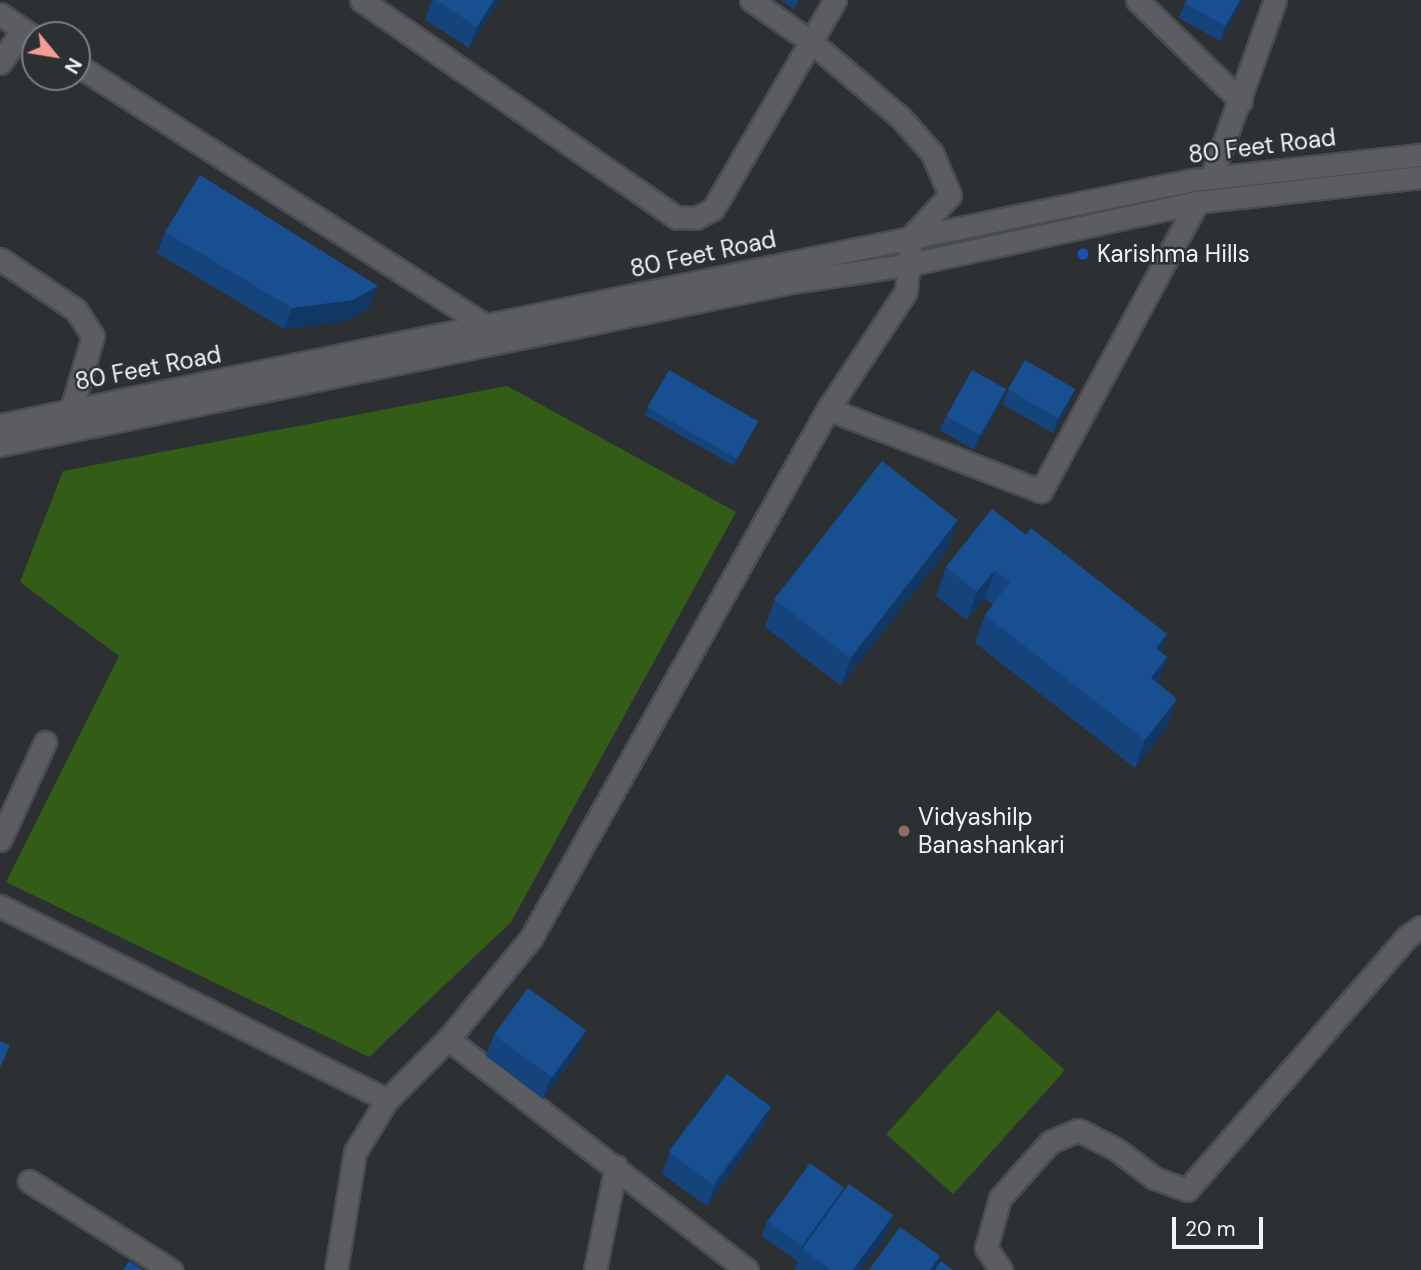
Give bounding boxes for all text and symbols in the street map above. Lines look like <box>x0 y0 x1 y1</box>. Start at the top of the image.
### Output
north arrow <box>21 21 91 91</box>
text: N <box>59 53 87 78</box>
street label: 80 Feet Road <box>1187 123 1337 169</box>
street label: 80 Feet Road <box>628 225 778 283</box>
place label: Karishma Hills <box>1097 240 1250 268</box>
marker: Karishma Hills <box>1075 246 1091 262</box>
street label: 80 Feet Road <box>72 340 224 396</box>
place label: Vidyashilp Banashankari <box>918 803 1065 859</box>
marker: Vidyashilp Banashankari <box>896 823 912 839</box>
scale bar <box>1176 1204 1267 1248</box>
text: 20 m <box>1185 1215 1236 1243</box>

